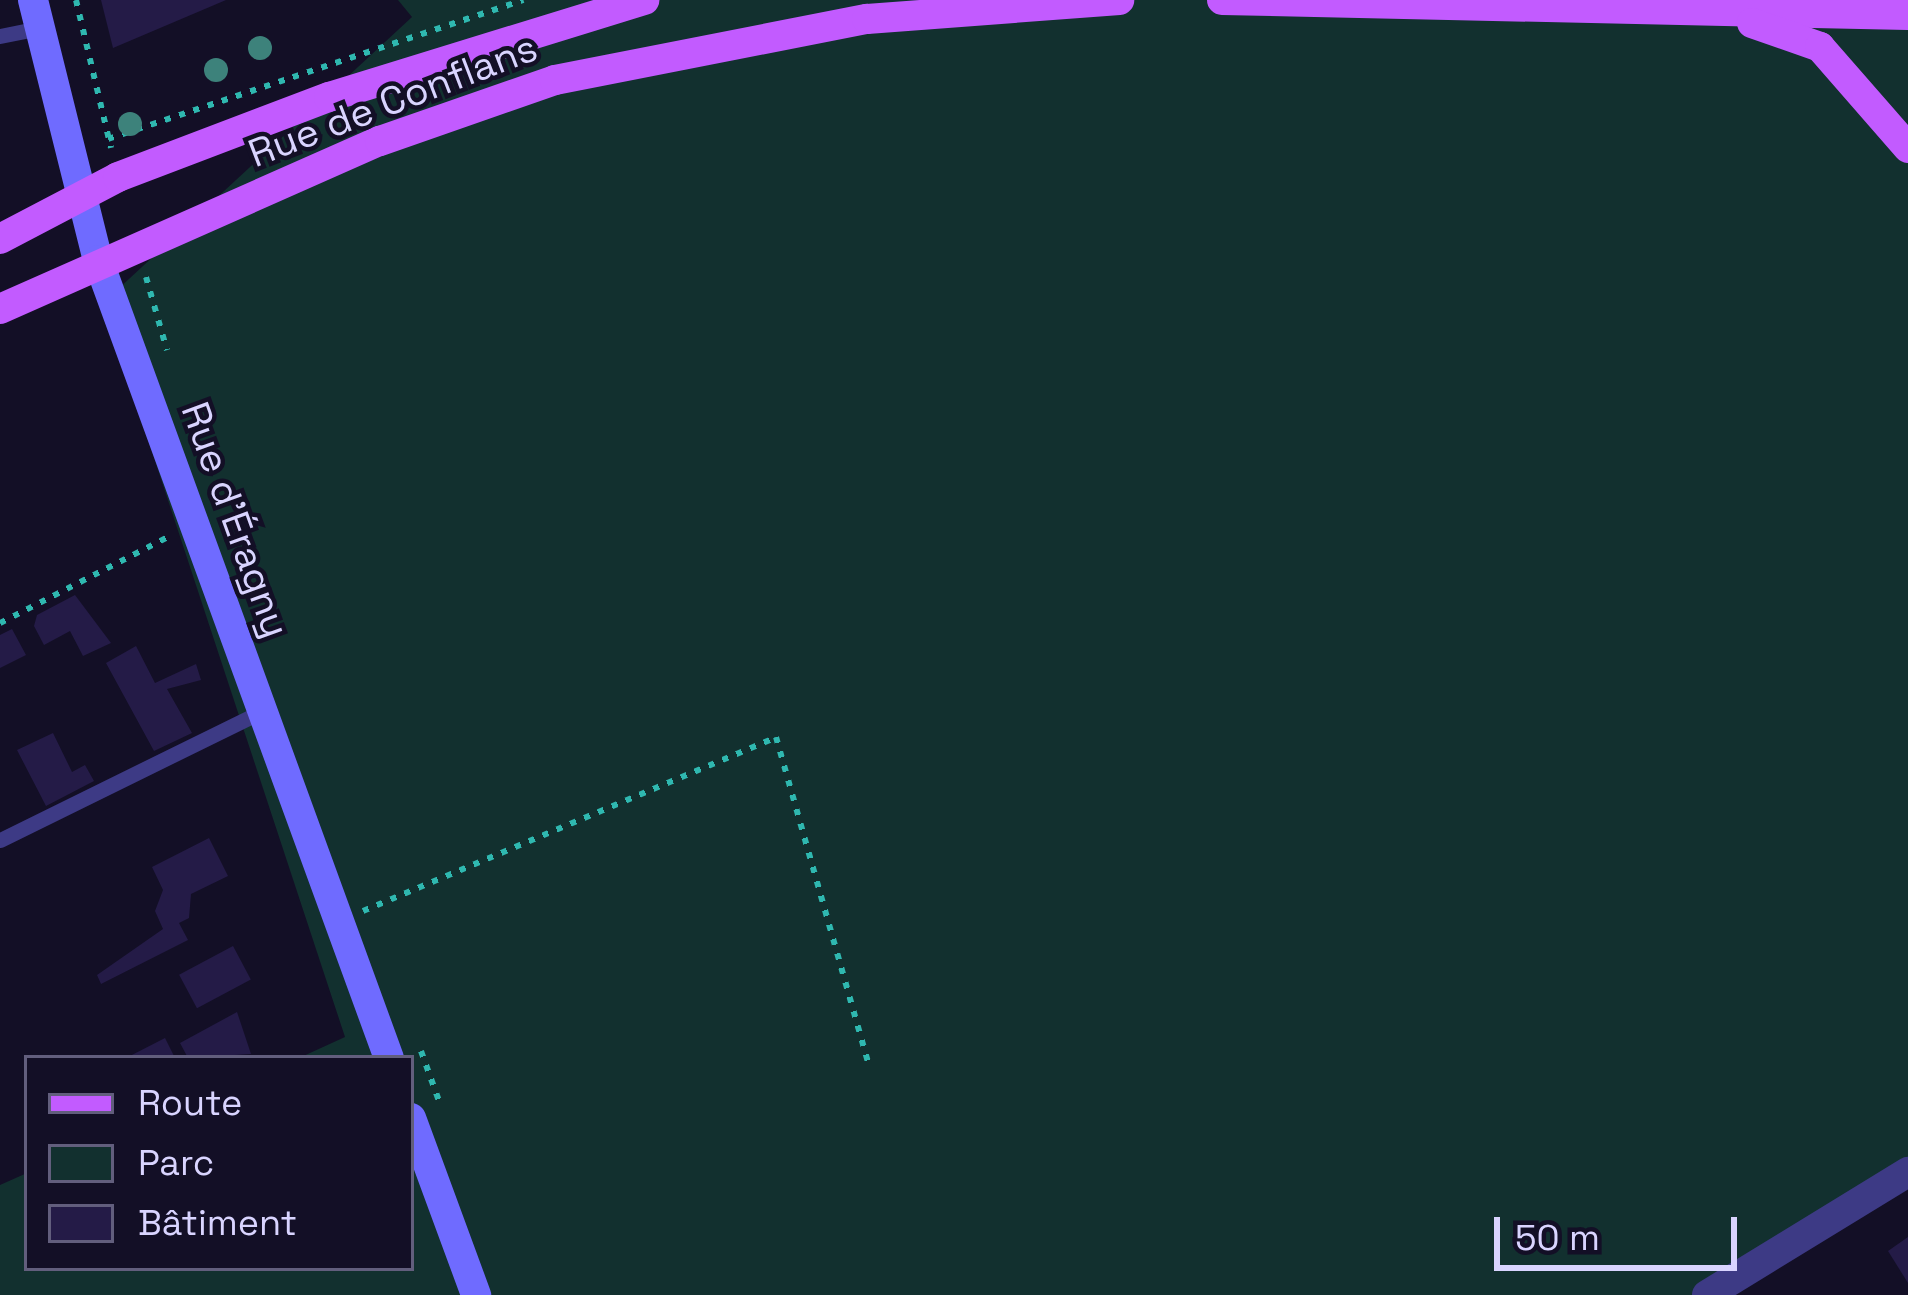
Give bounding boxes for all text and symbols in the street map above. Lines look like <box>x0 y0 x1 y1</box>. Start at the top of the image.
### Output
street label: Rue de Conflans <box>242 24 544 178</box>
street label: Rue d'Éragny <box>171 396 299 644</box>
legend <box>24 1055 414 1271</box>
text: Route <box>138 1080 242 1126</box>
text: Parc <box>138 1140 214 1186</box>
scale bar <box>1500 1193 1743 1267</box>
text: Bâtiment <box>138 1200 297 1246</box>
text: 50 m <box>1515 1215 1600 1261</box>

